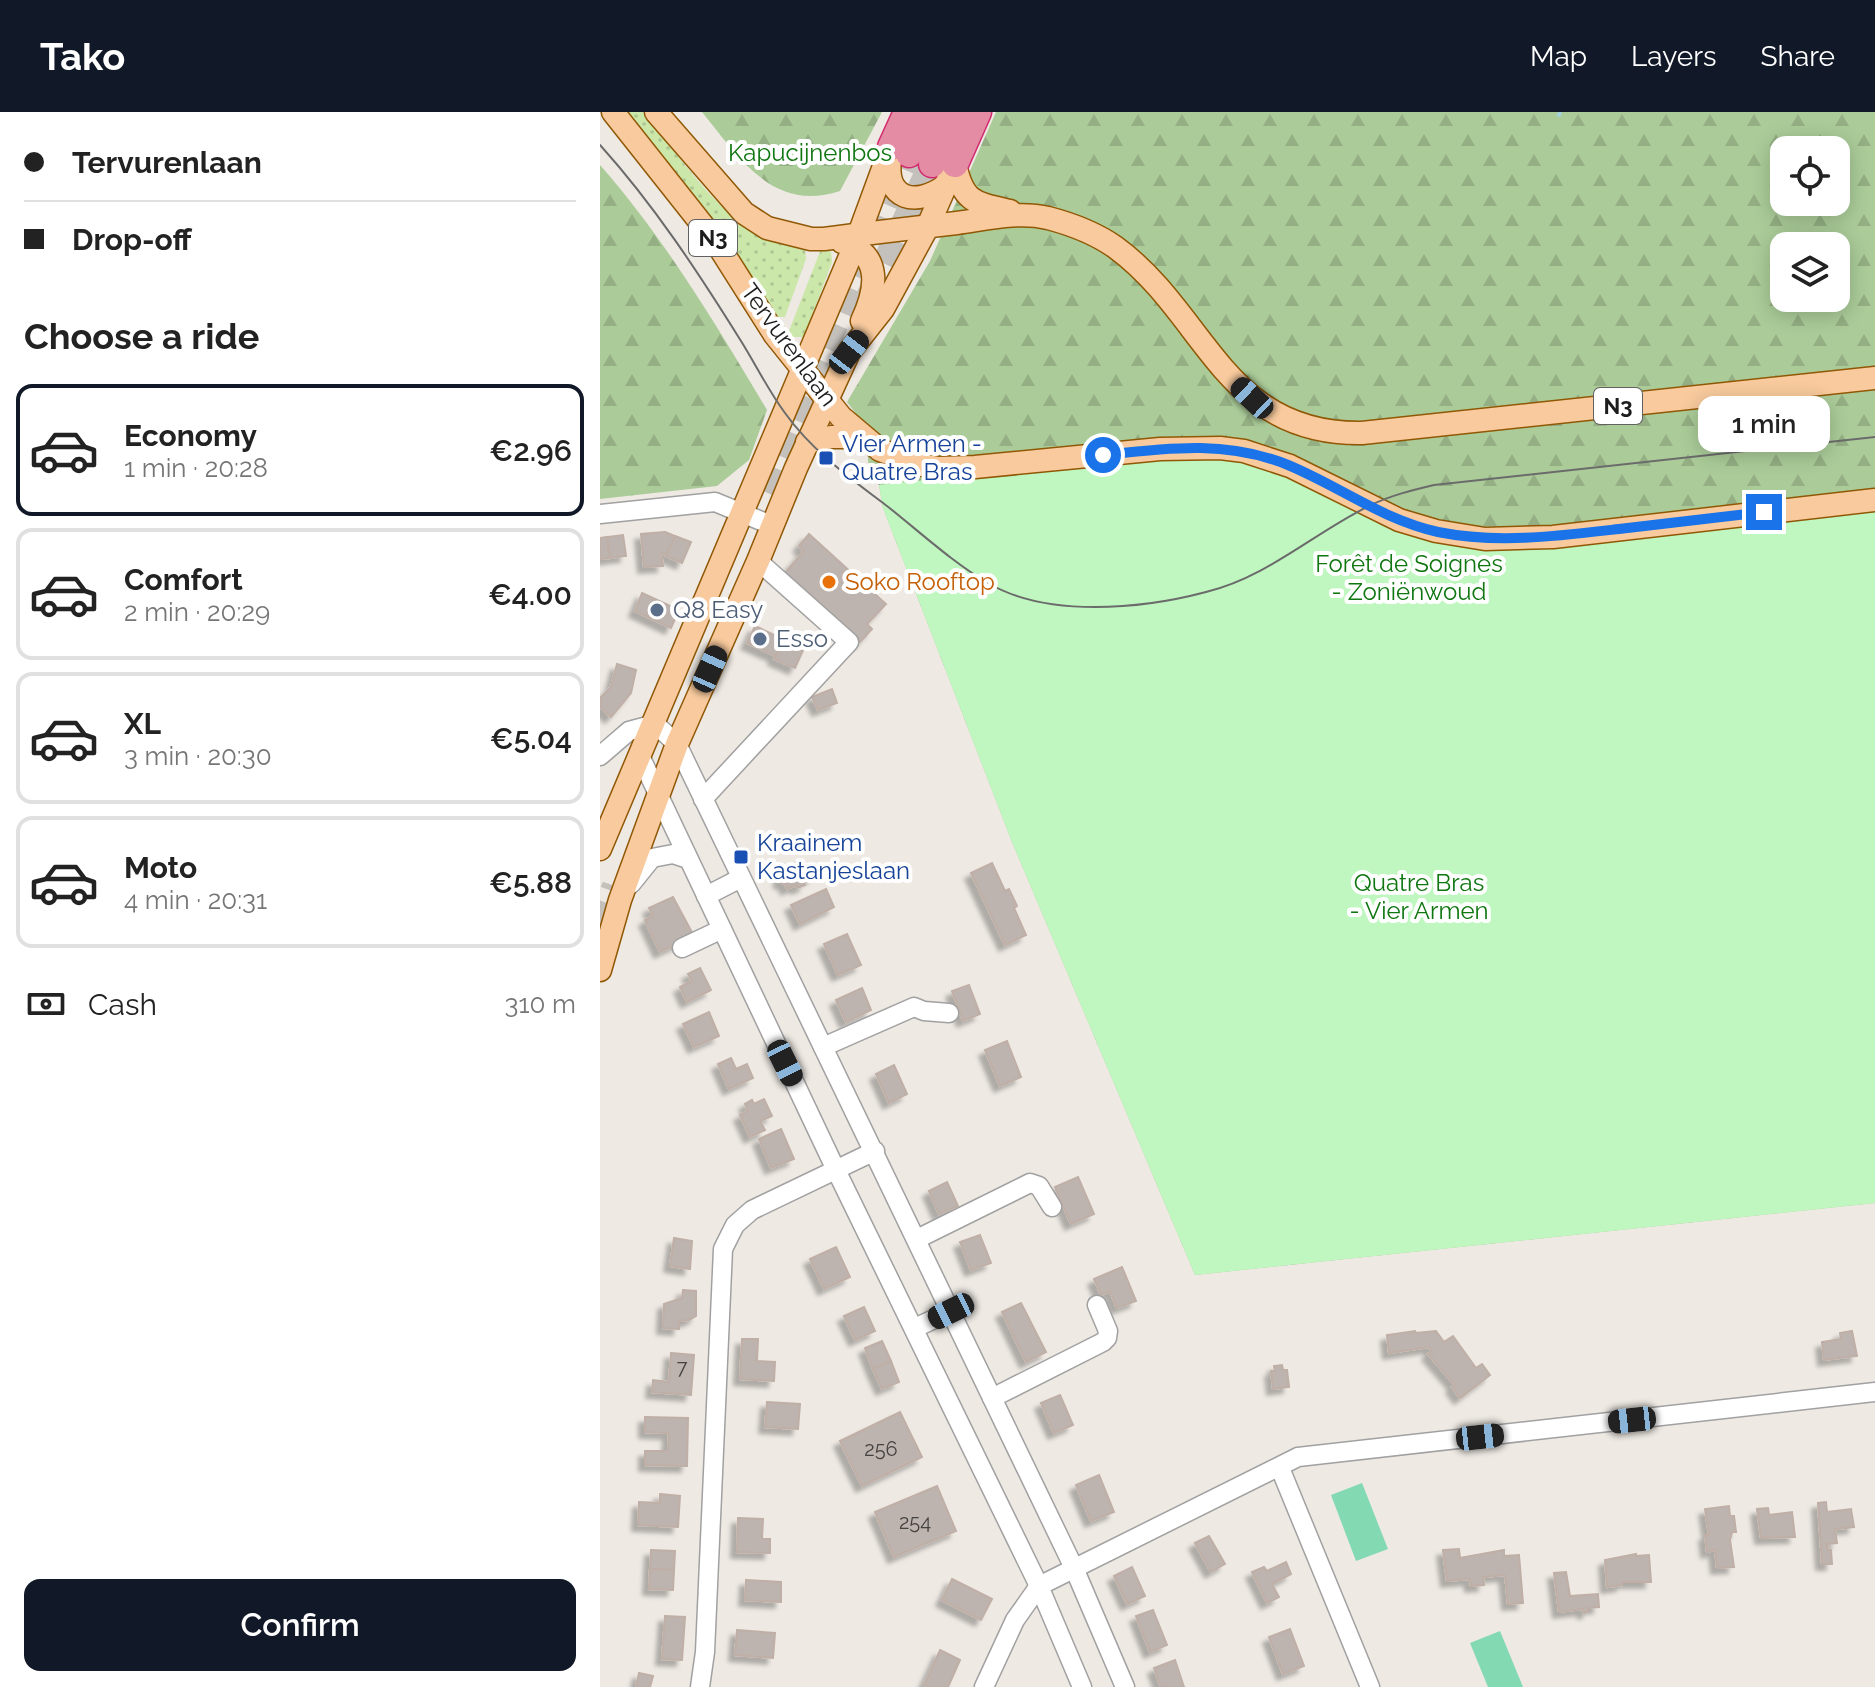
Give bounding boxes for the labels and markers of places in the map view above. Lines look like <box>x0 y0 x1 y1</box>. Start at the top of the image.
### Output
place label: Vier Armen - Quatre Bras <box>842 429 982 486</box>
marker: Vier Armen - Quatre Bras <box>817 449 835 467</box>
place label: Soko Rooftop <box>845 567 995 596</box>
marker: Soko Rooftop <box>820 573 838 591</box>
place label: Q8 Easy <box>673 595 763 624</box>
marker: Q8 Easy <box>648 601 666 619</box>
place label: Esso <box>776 624 828 653</box>
marker: Esso <box>751 630 769 648</box>
place label: Kraainem Kastanjeslaan <box>757 828 910 885</box>
marker: Kraainem Kastanjeslaan <box>732 848 750 866</box>

